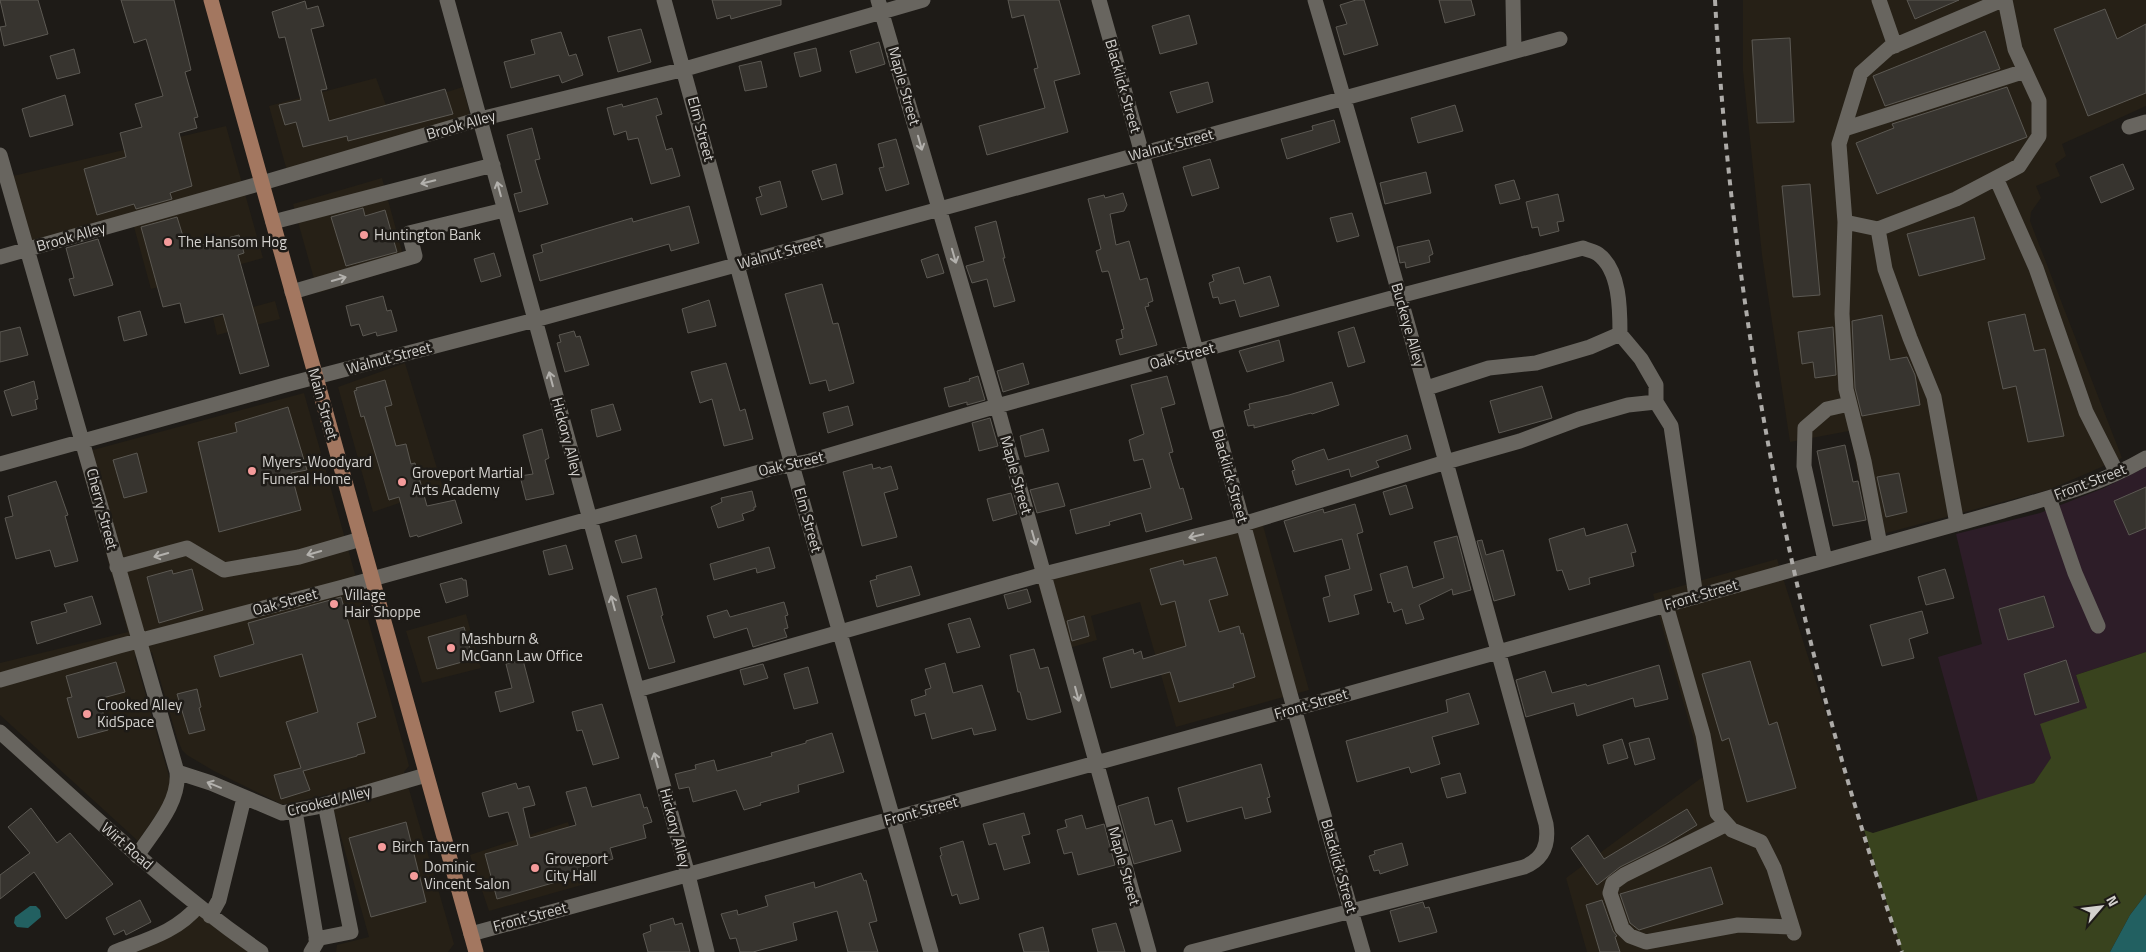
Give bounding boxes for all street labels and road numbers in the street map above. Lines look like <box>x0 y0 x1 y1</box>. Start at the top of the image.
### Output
street label: Blacklick Street <box>1099 36 1148 136</box>
street label: Maple Street <box>882 44 927 129</box>
street label: Elm Street <box>682 94 721 165</box>
street label: Brook Alley <box>423 104 498 145</box>
street label: Walnut Street <box>1126 122 1217 167</box>
street label: Brook Alley <box>33 216 108 257</box>
street label: Walnut Street <box>735 230 826 275</box>
street label: Buckeye Alley <box>1385 280 1431 370</box>
street label: Walnut Street <box>344 335 435 380</box>
street label: Oak Street <box>1147 336 1218 375</box>
street label: Main Street <box>302 365 345 443</box>
street label: Hickory Alley <box>546 395 589 479</box>
street label: Blacklick Street <box>1206 426 1255 526</box>
street label: Maple Street <box>994 433 1039 518</box>
street label: Oak Street <box>756 445 827 482</box>
street label: Front Street <box>2050 457 2130 506</box>
street label: Cherry Street <box>81 466 125 553</box>
street label: Elm Street <box>788 485 829 556</box>
street label: Front Street <box>1661 573 1741 616</box>
street label: Oak Street <box>250 582 321 621</box>
street label: Front Street <box>1271 682 1351 725</box>
street label: Crooked Alley <box>285 779 373 822</box>
street label: Hickory Alley <box>654 786 697 870</box>
street label: Front Street <box>881 789 961 831</box>
street label: Wirt Road <box>96 816 159 875</box>
street label: Blacklick Street <box>1315 816 1364 916</box>
street label: Maple Street <box>1102 824 1147 909</box>
street label: Front Street <box>490 895 570 937</box>

